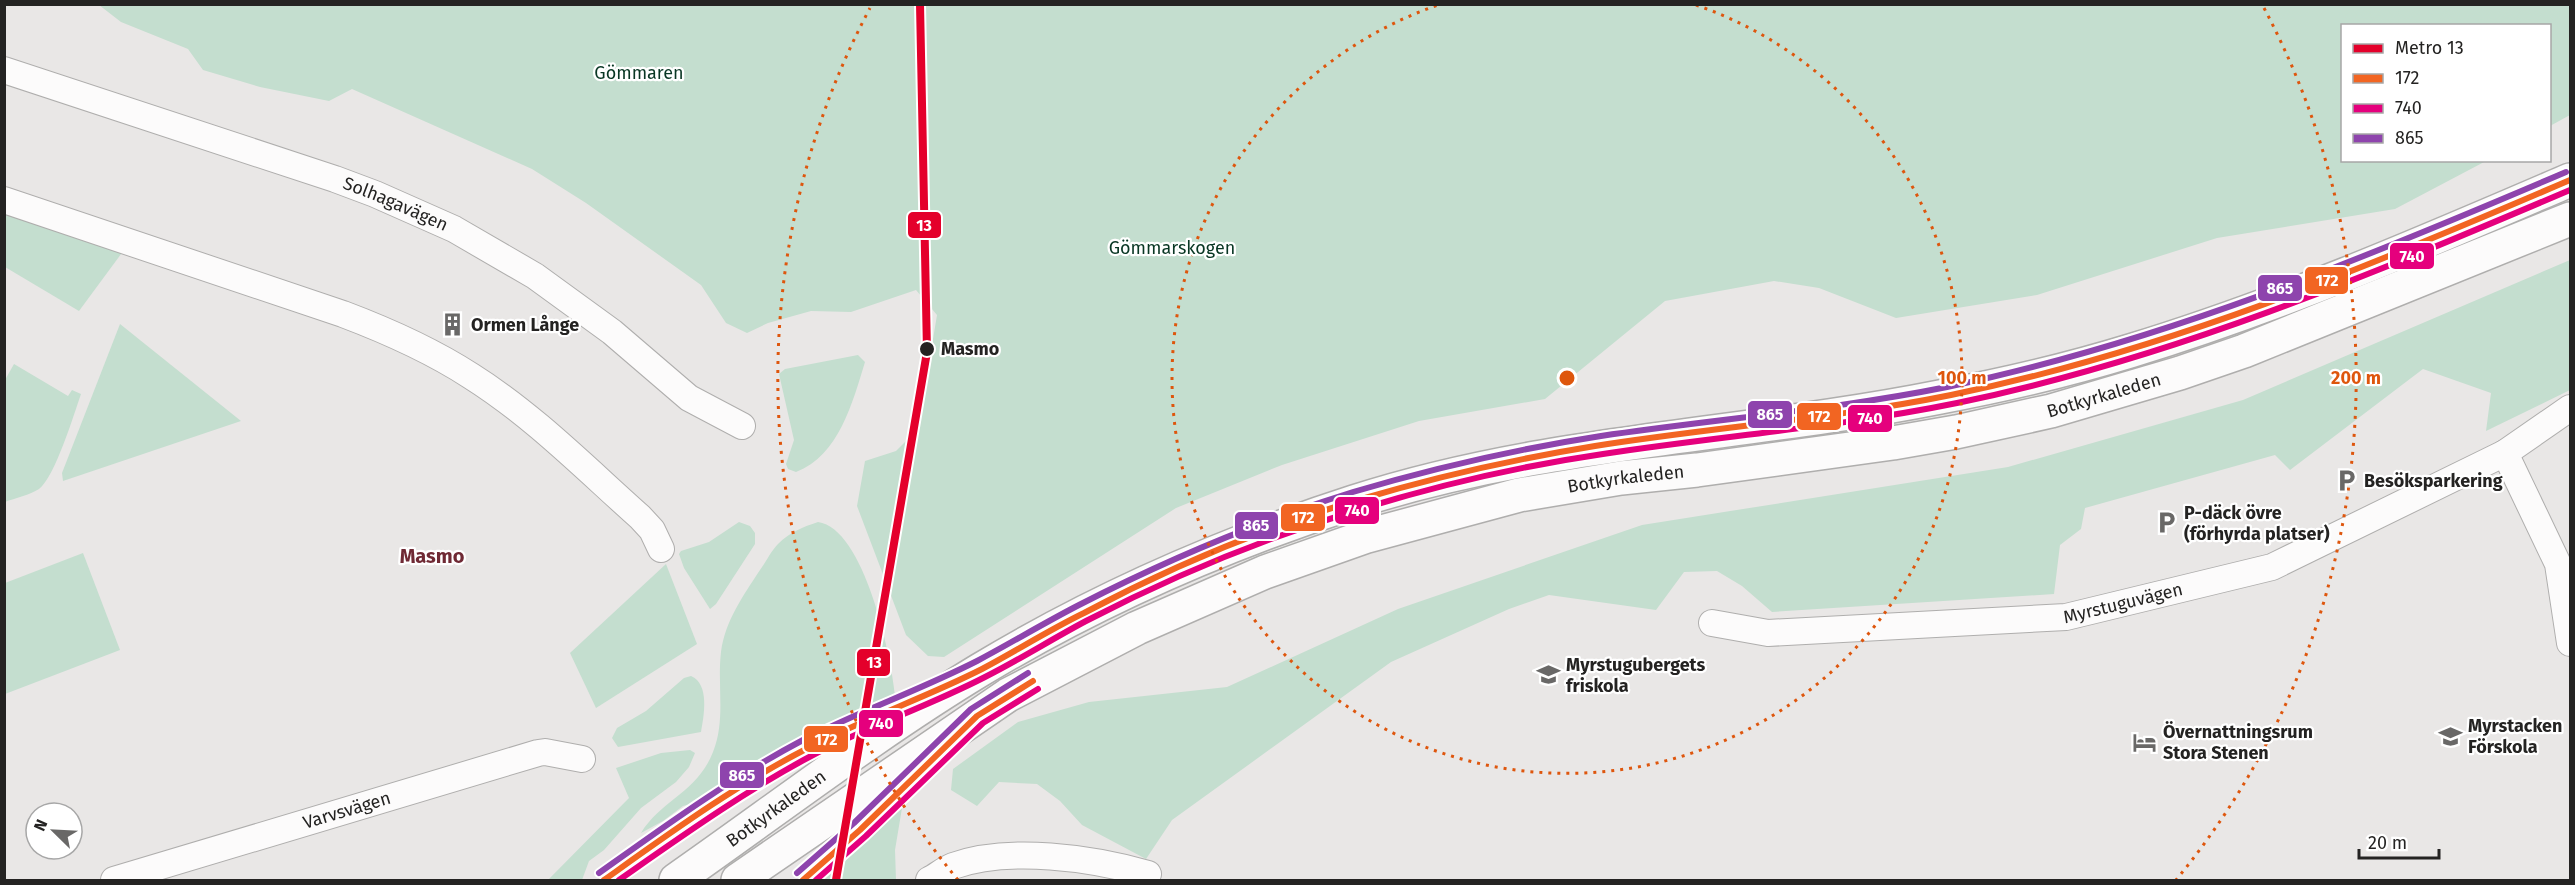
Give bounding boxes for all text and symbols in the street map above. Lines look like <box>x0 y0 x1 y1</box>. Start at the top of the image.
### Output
legend <box>2341 24 2551 162</box>
text: Metro 13 <box>2395 37 2464 59</box>
park label: Gömmaren <box>594 62 684 84</box>
text: 172 <box>2395 67 2420 89</box>
text: 740 <box>2395 97 2422 119</box>
text: 865 <box>2395 127 2423 149</box>
street label: Solhagavägen <box>340 172 452 236</box>
line badge: 13 <box>907 211 942 239</box>
text: 13 <box>916 216 932 235</box>
park label: Gömmarskogen <box>1109 237 1235 259</box>
line badge: 740 <box>2389 242 2435 270</box>
text: 740 <box>2399 247 2425 266</box>
line badge: 172 <box>2304 266 2349 295</box>
text: 172 <box>2315 271 2339 290</box>
line badge: 865 <box>2257 274 2303 302</box>
text: 865 <box>2267 279 2294 298</box>
building icon: Ormen Långe <box>440 312 466 338</box>
place label: Ormen Långe <box>471 314 579 336</box>
place label: Masmo <box>941 338 999 360</box>
marker: Masmo <box>918 340 936 358</box>
text: 100 m <box>1938 367 1986 389</box>
text: 200 m <box>2331 367 2381 389</box>
centre of rings <box>1557 368 1577 388</box>
street label: Botkyrkaleden <box>2044 368 2163 423</box>
line badge: 865 <box>1747 400 1793 429</box>
line badge: 172 <box>1796 402 1842 431</box>
line badge: 740 <box>1847 404 1893 433</box>
text: 865 <box>1757 405 1784 424</box>
text: 172 <box>1807 407 1831 426</box>
text: 740 <box>1857 409 1883 428</box>
street label: Botkyrkaleden <box>1566 460 1685 498</box>
parking icon: Besöksparkering <box>2333 468 2359 494</box>
place label: Besöksparkering <box>2364 470 2503 492</box>
line badge: 740 <box>1334 496 1380 525</box>
text: 740 <box>1344 501 1370 520</box>
place label: P-däck övre (förhyrda platser) <box>2184 502 2330 545</box>
line badge: 172 <box>1280 503 1326 532</box>
text: 172 <box>1291 508 1315 527</box>
parking icon: P-däck övre (förhyrda platser) <box>2153 510 2179 536</box>
line badge: 865 <box>1234 511 1279 540</box>
text: 865 <box>1243 516 1270 535</box>
district label: Masmo <box>400 544 465 568</box>
street label: Myrstuguvägen <box>2061 578 2185 628</box>
line badge: 13 <box>856 648 891 677</box>
text: 13 <box>866 653 882 672</box>
place label: Myrstugubergets friskola <box>1566 654 1706 697</box>
school or university icon: Myrstugubergets friskola <box>1535 662 1561 688</box>
line badge: 740 <box>858 709 904 738</box>
text: 740 <box>868 714 894 733</box>
place label: Myrstacken Förskola <box>2468 715 2562 758</box>
place label: Övernattningsrum Stora Stenen <box>2163 721 2313 764</box>
school or university icon: Myrstacken Förskola <box>2437 723 2463 749</box>
line badge: 172 <box>803 725 849 753</box>
hotel icon: Övernattningsrum Stora Stenen <box>2132 729 2158 755</box>
text: 172 <box>814 730 838 749</box>
line badge: 865 <box>719 761 765 789</box>
street label: Botkyrkaleden <box>722 765 830 852</box>
text: 865 <box>729 766 756 785</box>
street label: Varvsvägen <box>300 787 393 834</box>
north arrow <box>24 801 84 861</box>
text: N <box>30 816 52 834</box>
scale bar <box>2359 822 2438 860</box>
text: 20 m <box>2368 832 2407 854</box>

